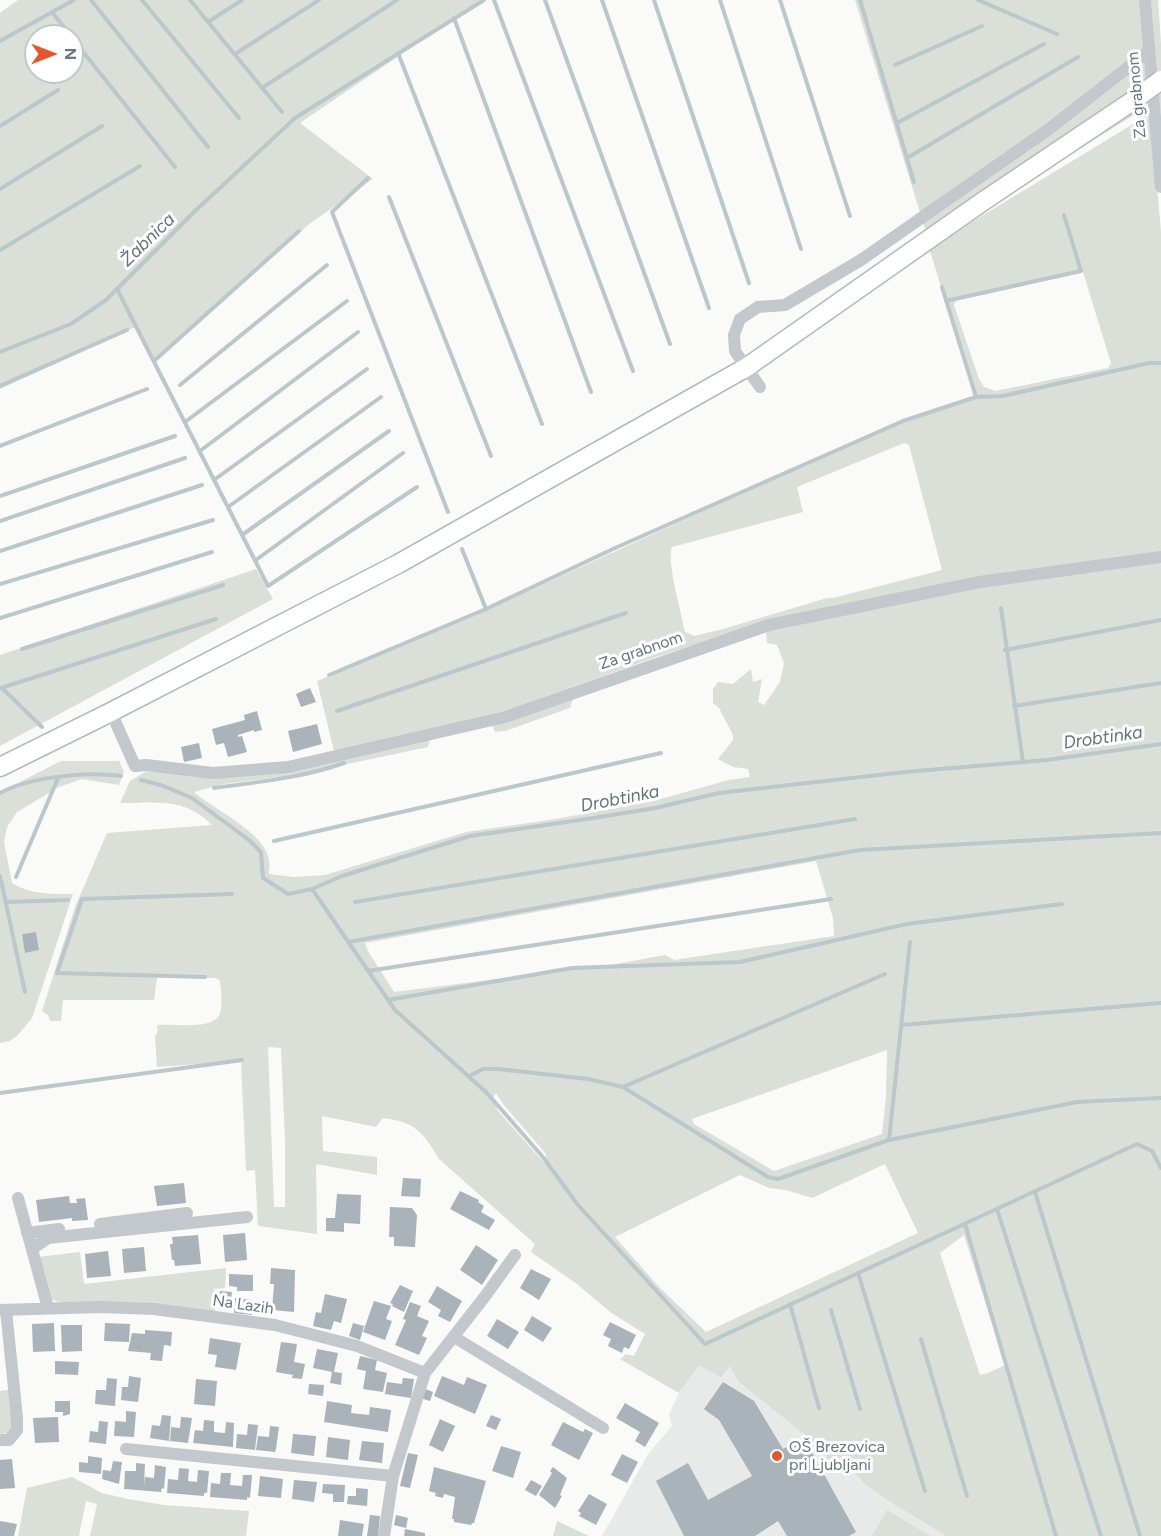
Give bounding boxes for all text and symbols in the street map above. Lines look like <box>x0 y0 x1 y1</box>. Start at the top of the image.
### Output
north arrow <box>24 24 84 84</box>
text: N <box>61 48 80 60</box>
street label: Za grabnom <box>1124 51 1150 139</box>
water label: Žabnica <box>116 209 180 271</box>
street label: Za grabnom <box>597 628 685 674</box>
water label: Drobtinka <box>1062 722 1144 754</box>
water label: Drobtinka <box>579 781 661 817</box>
street label: Na Lazih <box>211 1291 275 1319</box>
place label: OŠ Brezovica pri Ljubljani <box>789 1437 885 1475</box>
marker: OŠ Brezovica pri Ljubljani <box>770 1449 784 1463</box>

